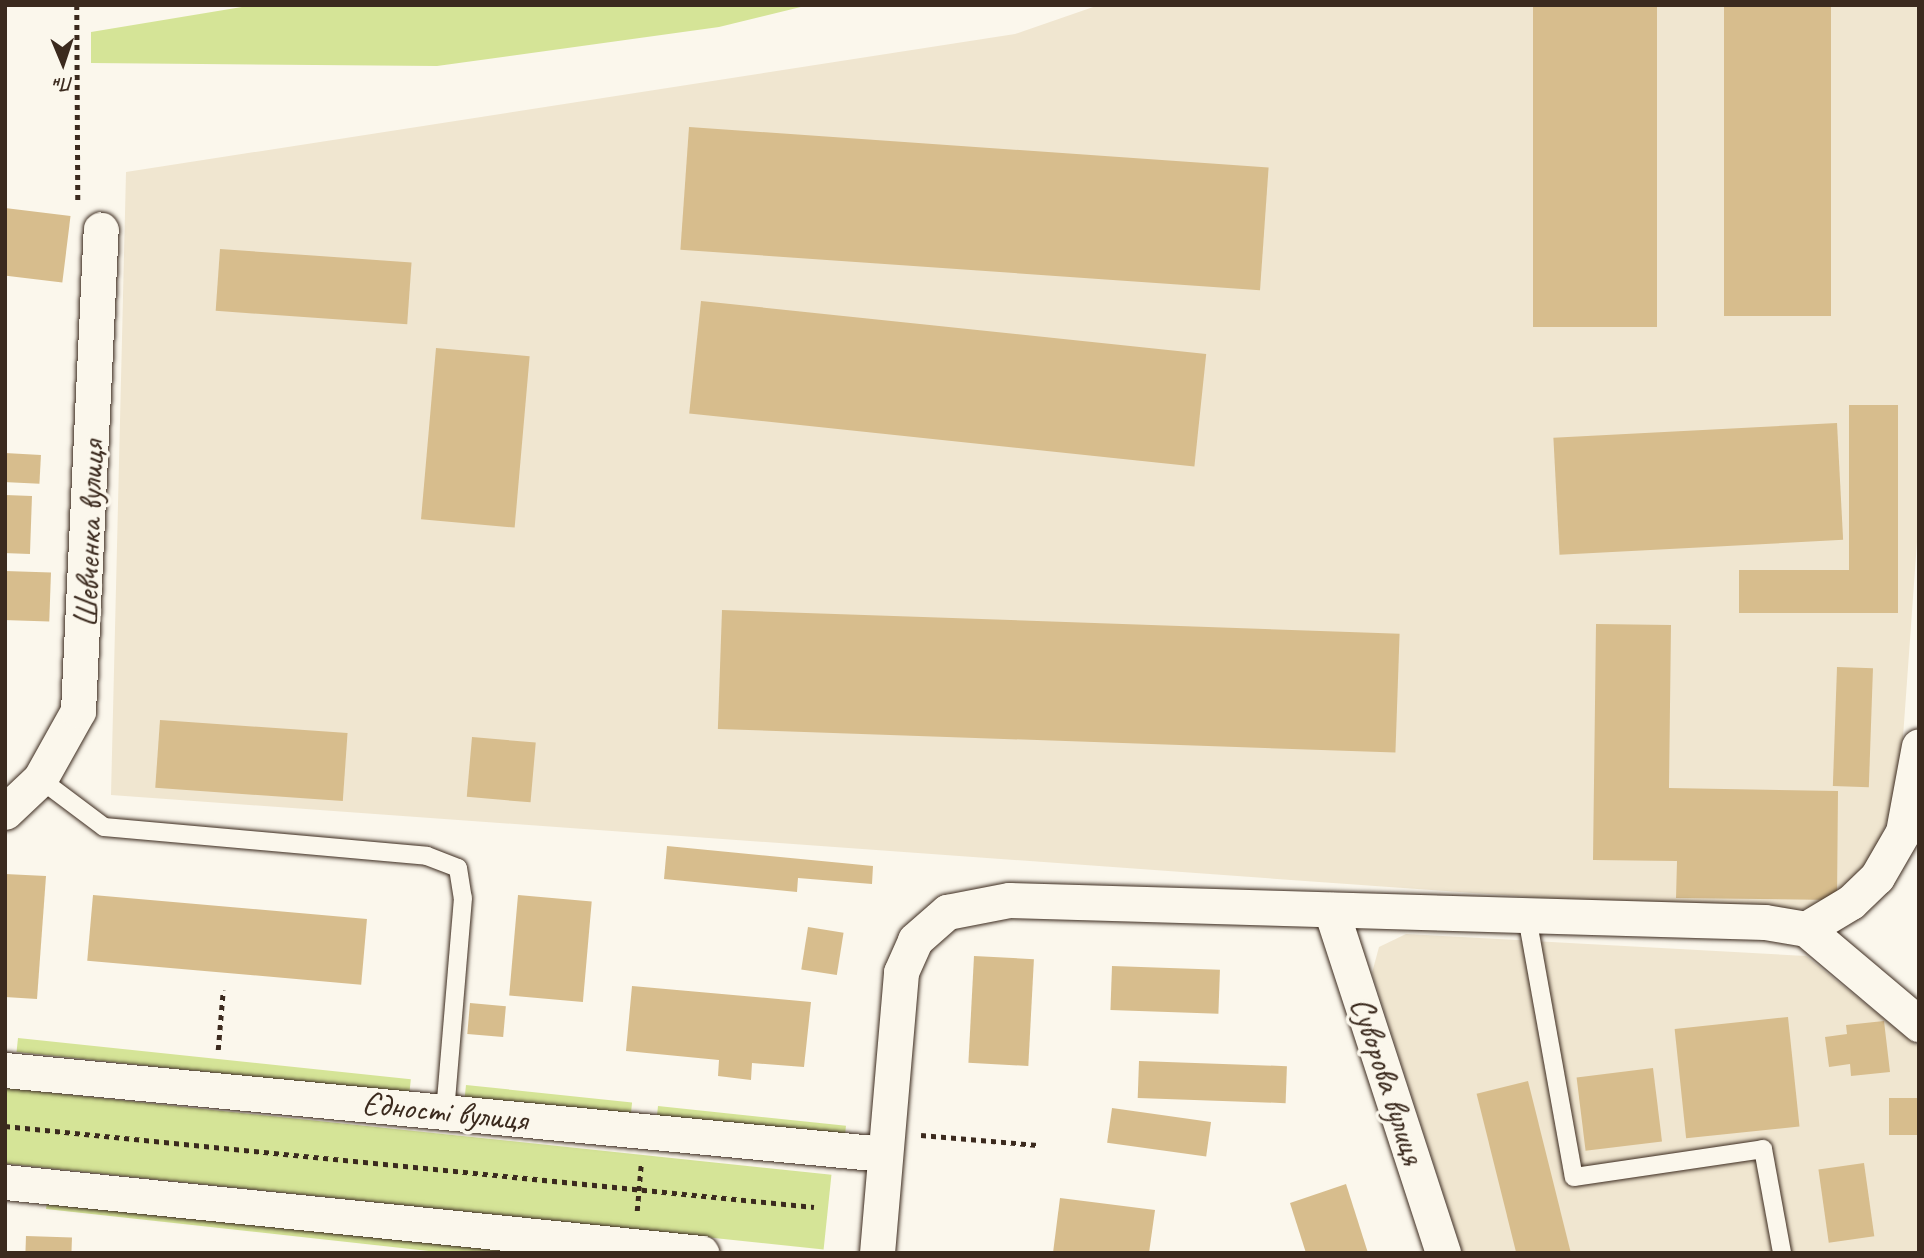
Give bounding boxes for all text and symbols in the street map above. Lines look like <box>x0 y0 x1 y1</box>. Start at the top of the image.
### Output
north arrow <box>28 28 98 98</box>
text: Пн <box>53 72 74 96</box>
street label: Шевченка вулиця <box>67 440 113 628</box>
street label: Суворова вулиця <box>1341 992 1433 1170</box>
street label: Єдності вулиця <box>361 1084 529 1140</box>

